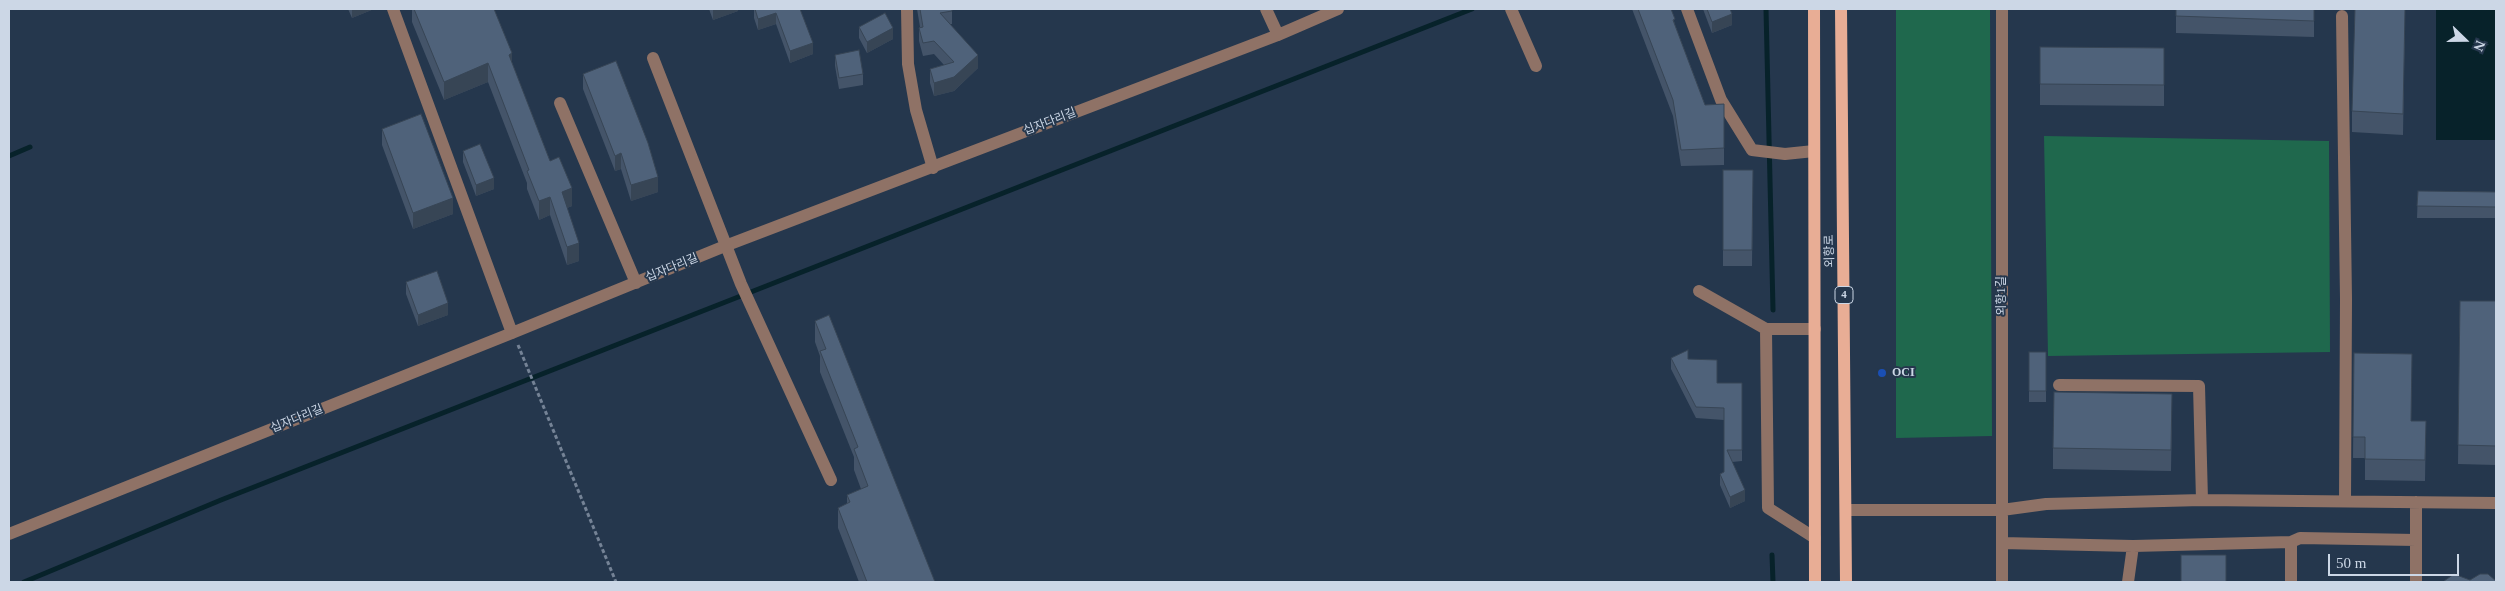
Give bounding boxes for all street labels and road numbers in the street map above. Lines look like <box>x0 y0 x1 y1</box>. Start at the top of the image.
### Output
street label: 십자다리길 <box>1022 105 1078 139</box>
street label: 외항로 <box>1823 234 1837 268</box>
street label: 십자다리길 <box>644 251 700 285</box>
street label: 외항1길 <box>1995 276 2009 316</box>
road number: 4 <box>1835 286 1853 304</box>
street label: 십자다리길 <box>269 402 325 436</box>

